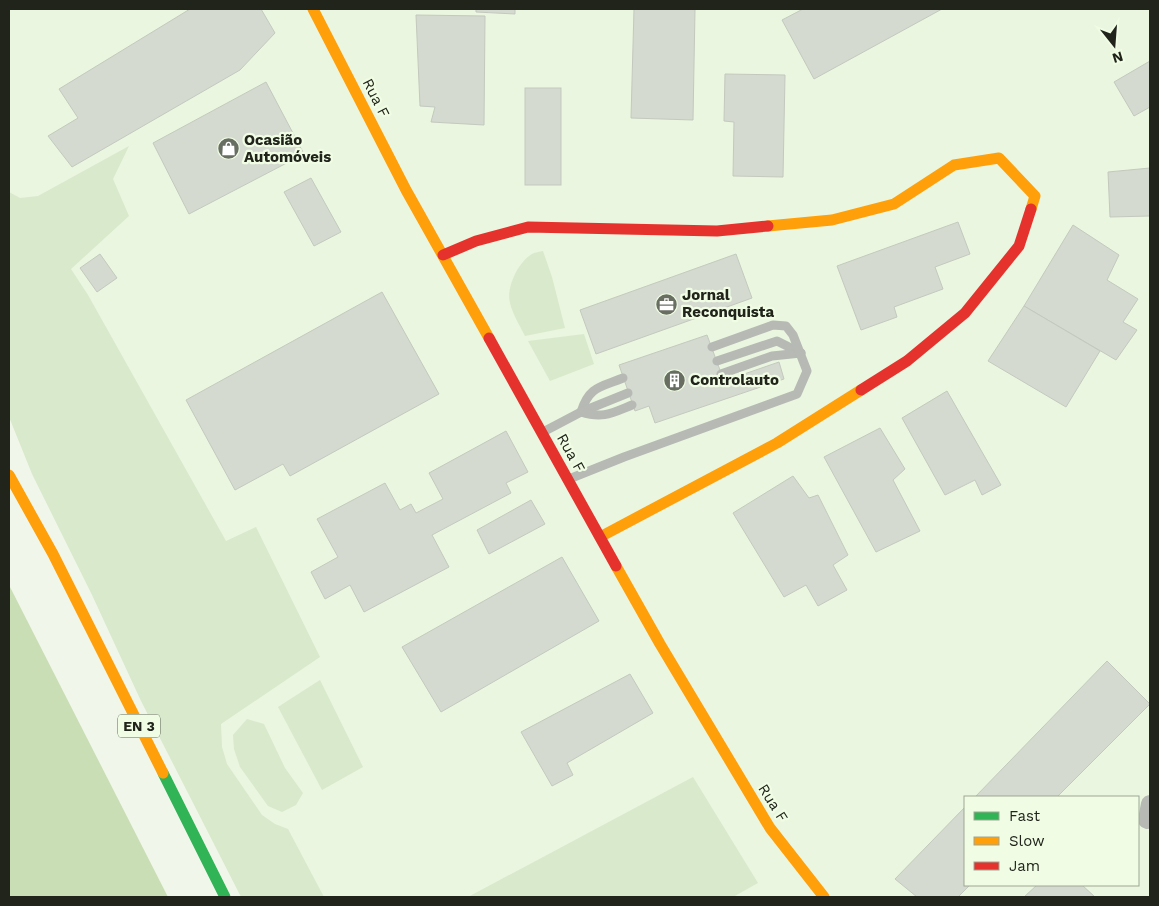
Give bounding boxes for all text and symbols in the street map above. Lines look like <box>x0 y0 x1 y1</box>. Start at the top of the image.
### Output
north arrow <box>1089 20 1139 70</box>
text: N <box>1111 48 1125 67</box>
street label: Rua F <box>359 75 393 121</box>
place label: Ocasião Automóveis <box>244 131 331 166</box>
shop icon: Ocasião Automóveis <box>216 137 240 161</box>
place label: Jornal Reconquista <box>682 286 774 321</box>
office icon: Jornal Reconquista <box>654 292 678 316</box>
building icon: Controlauto <box>662 368 686 392</box>
place label: Controlauto <box>690 371 779 389</box>
street label: Rua F <box>553 430 589 476</box>
road number: EN 3 <box>118 714 160 738</box>
street label: Rua F <box>754 781 792 825</box>
legend <box>964 796 1139 886</box>
text: Fast <box>1009 807 1041 825</box>
text: Slow <box>1009 832 1045 850</box>
text: Jam <box>1009 857 1040 875</box>

